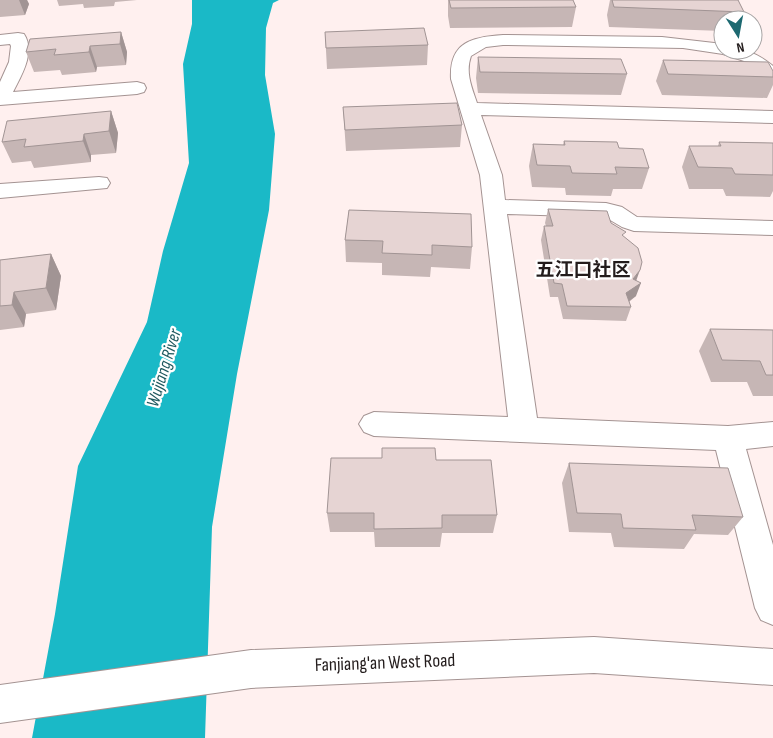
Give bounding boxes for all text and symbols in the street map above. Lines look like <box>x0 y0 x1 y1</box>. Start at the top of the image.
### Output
north arrow <box>713 10 763 60</box>
text: N <box>735 38 746 56</box>
district label: 五江口社区 <box>535 259 631 282</box>
water label: Wujiang River <box>142 326 186 409</box>
street label: Fanjiang'an West Road <box>314 649 456 677</box>

